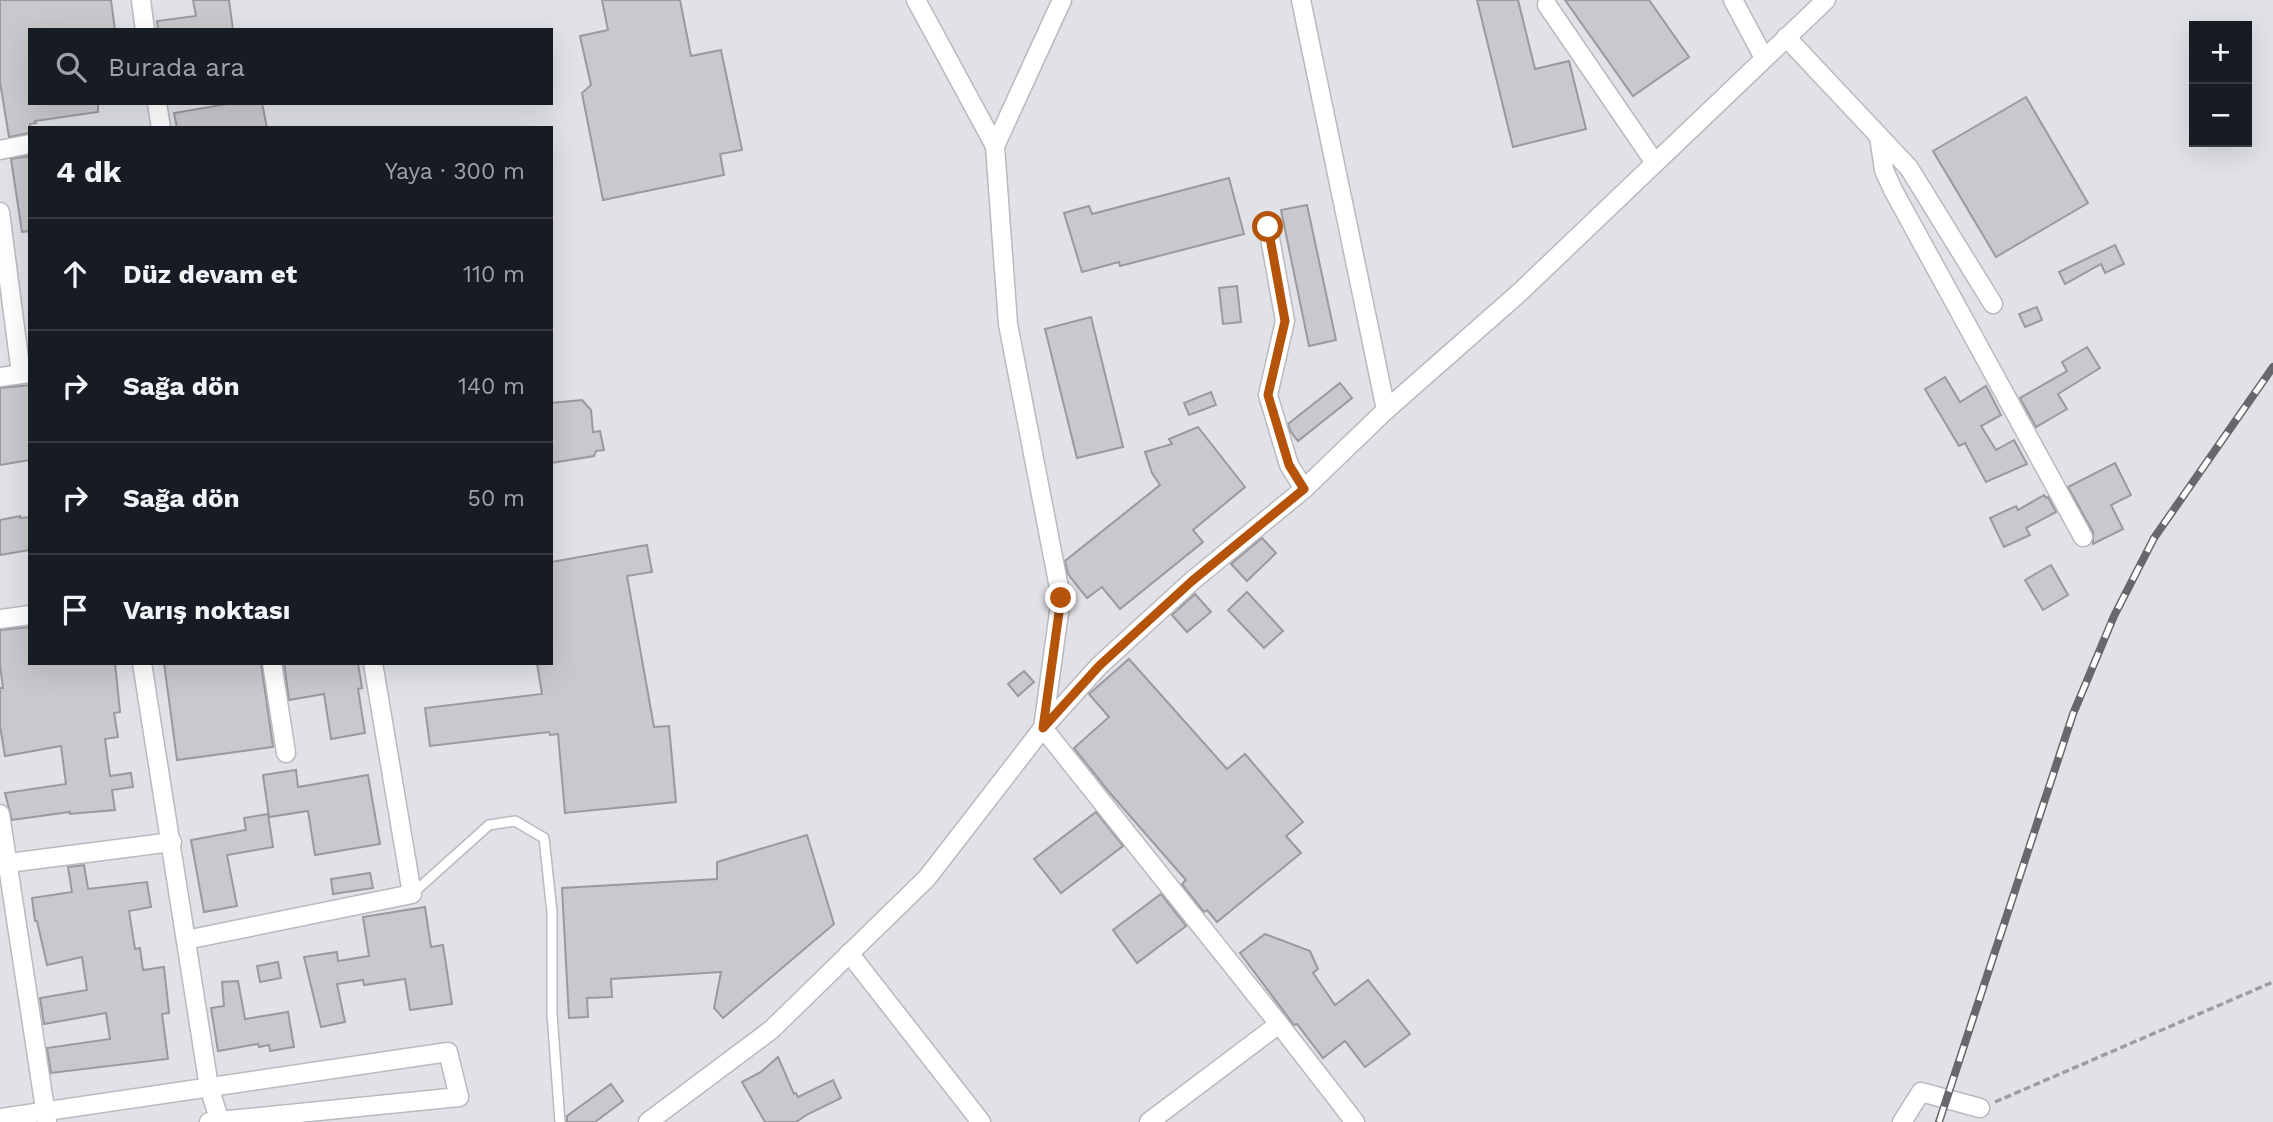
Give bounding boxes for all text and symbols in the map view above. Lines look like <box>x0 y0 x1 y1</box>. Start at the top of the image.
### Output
map controls <box>2189 21 2252 147</box>
button: + <box>2189 21 2252 84</box>
search box <box>28 28 553 105</box>
icon: search <box>52 48 90 86</box>
text: Burada ara <box>108 52 245 82</box>
button: − <box>2189 84 2252 147</box>
text: 4 dk <box>56 154 121 189</box>
text: Yaya · 300 m <box>385 158 525 185</box>
route start <box>1252 211 1283 242</box>
icon: ahead <box>56 255 94 293</box>
text: Düz devam et <box>123 259 297 289</box>
text: 110 m <box>463 261 525 288</box>
icon: right <box>56 367 94 405</box>
text: Sağa dön <box>123 371 240 401</box>
text: 140 m <box>458 373 525 400</box>
icon: right <box>56 479 94 517</box>
text: Sağa dön <box>123 483 240 513</box>
text: 50 m <box>468 485 525 512</box>
route end <box>1045 582 1076 613</box>
icon: arrive <box>56 591 94 629</box>
text: Varış noktası <box>123 595 290 625</box>

